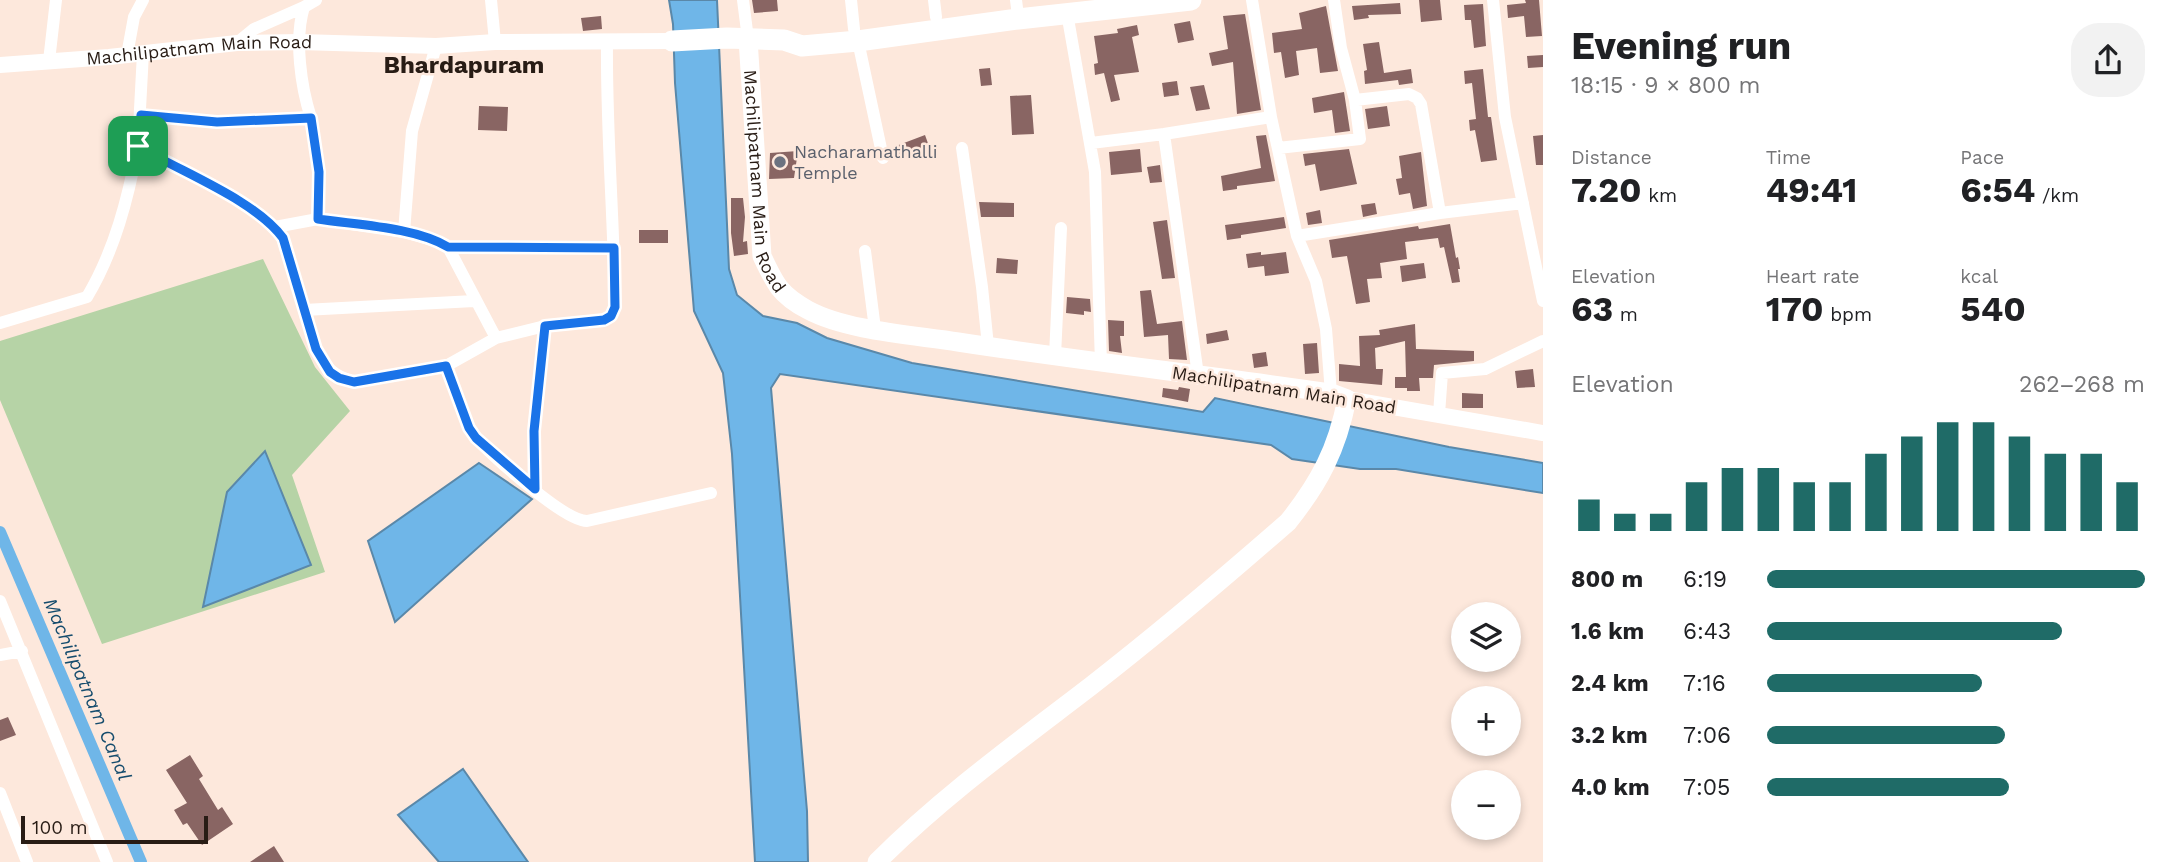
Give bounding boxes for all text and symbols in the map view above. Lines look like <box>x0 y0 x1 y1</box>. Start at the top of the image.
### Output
button: share <box>2071 23 2145 97</box>
text: Evening run <box>1571 24 1791 68</box>
street label: Machilipatnam Main Road <box>86 31 313 69</box>
district label: Bhardapuram <box>384 51 544 79</box>
street label: Machilipatnam Main Road <box>740 69 790 297</box>
text: 18:15 · 9 × 800 m <box>1571 72 1761 99</box>
pin <box>108 116 168 176</box>
icon: arrive <box>119 127 157 165</box>
place label: Nacharamathalli Temple <box>794 141 938 183</box>
text: Distance <box>1571 146 1652 169</box>
text: Time <box>1766 146 1811 169</box>
text: Pace <box>1960 146 2004 169</box>
marker: Nacharamathalli Temple <box>772 154 788 170</box>
text: 7.20 <box>1571 169 1642 211</box>
text: 49:41 <box>1766 169 1857 211</box>
text: 6:54 <box>1960 169 2035 211</box>
text: km <box>1642 184 1677 207</box>
text: /km <box>2035 184 2079 207</box>
text: Elevation <box>1571 265 1656 288</box>
text: Heart rate <box>1766 265 1860 288</box>
text: kcal <box>1960 265 1998 288</box>
text: 63 <box>1571 288 1613 330</box>
text: 170 <box>1766 288 1824 330</box>
text: 540 <box>1960 288 2026 330</box>
text: m <box>1613 303 1638 326</box>
text: bpm <box>1824 303 1872 326</box>
street label: Machilipatnam Main Road <box>1171 361 1398 418</box>
text: Elevation <box>1571 371 1674 398</box>
text: 262–268 m <box>2019 371 2145 398</box>
text: 800 m <box>1571 566 1643 593</box>
text: 6:19 <box>1683 566 1727 593</box>
water label: Machilipatnam Canal <box>39 594 137 784</box>
map controls <box>1451 602 1521 840</box>
button: layers <box>1451 602 1521 672</box>
text: 1.6 km <box>1571 618 1644 645</box>
text: 6:43 <box>1683 618 1731 645</box>
text: 2.4 km <box>1571 670 1649 697</box>
text: 7:16 <box>1683 670 1726 697</box>
button: + <box>1451 686 1521 756</box>
text: 3.2 km <box>1571 722 1648 749</box>
text: 7:06 <box>1683 722 1731 749</box>
button: − <box>1451 770 1521 840</box>
text: 4.0 km <box>1571 774 1650 801</box>
text: 7:05 <box>1683 774 1730 801</box>
scale bar <box>21 813 208 845</box>
text: 100 m <box>32 816 88 839</box>

